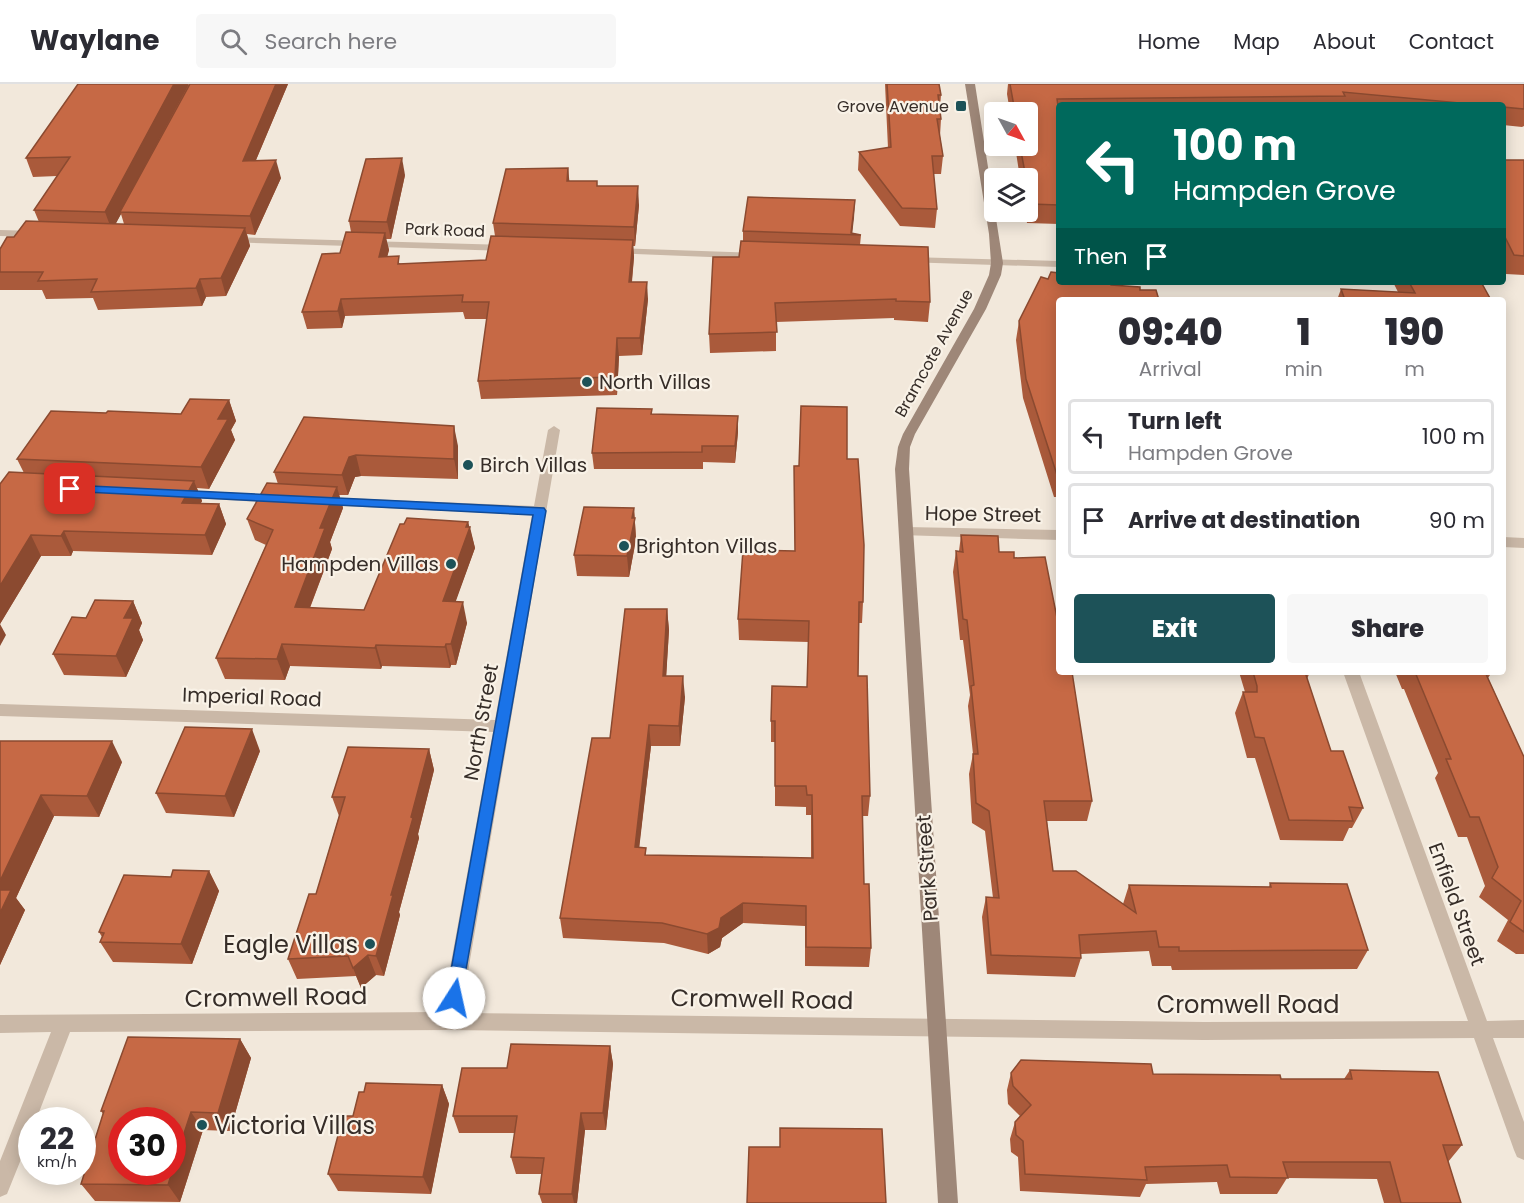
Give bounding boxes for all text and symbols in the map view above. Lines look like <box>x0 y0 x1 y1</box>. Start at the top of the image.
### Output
search box <box>196 14 616 68</box>
text: Waylane <box>30 21 160 60</box>
icon: search <box>217 25 250 58</box>
text: Search here <box>265 26 397 57</box>
text: Home <box>1138 27 1200 56</box>
text: Map <box>1233 27 1280 56</box>
text: About <box>1313 27 1376 56</box>
text: Contact <box>1409 27 1494 56</box>
place label: Grove Avenue <box>837 95 949 118</box>
marker: Grove Avenue <box>954 99 968 113</box>
north arrow <box>984 102 1038 156</box>
map controls <box>984 102 1038 222</box>
text: 100 m <box>1173 116 1297 175</box>
icon: left <box>1074 126 1152 204</box>
button: layers <box>984 168 1038 222</box>
text: Hampden Grove <box>1173 172 1396 209</box>
street label: Park Road <box>405 217 485 243</box>
icon: arrive <box>1140 240 1173 273</box>
text: Then <box>1074 241 1128 272</box>
street label: Bramcote Avenue <box>889 285 979 421</box>
text: 09:40 <box>1118 307 1223 358</box>
text: 1 <box>1297 307 1311 358</box>
text: 190 <box>1385 307 1444 358</box>
text: Arrival <box>1139 355 1202 383</box>
text: min <box>1285 355 1323 383</box>
text: m <box>1404 355 1425 383</box>
place label: North Villas <box>599 368 711 396</box>
marker: North Villas <box>580 375 594 389</box>
text: Turn left <box>1128 406 1222 437</box>
icon: left <box>1077 420 1110 453</box>
text: 100 m <box>1422 421 1485 452</box>
text: Hampden Grove <box>1128 439 1293 467</box>
place label: Birch Villas <box>480 451 587 479</box>
marker: Birch Villas <box>461 458 475 472</box>
pin <box>44 463 95 514</box>
icon: arrive <box>53 472 86 505</box>
street label: Hope Street <box>925 499 1041 529</box>
icon: arrive <box>1077 504 1110 537</box>
text: Arrive at destination <box>1128 505 1360 536</box>
text: 90 m <box>1429 505 1485 536</box>
place label: Brighton Villas <box>636 532 777 560</box>
marker: Brighton Villas <box>617 539 631 553</box>
place label: Hampden Villas <box>281 550 439 578</box>
marker: Hampden Villas <box>444 557 458 571</box>
button: Exit <box>1074 594 1275 663</box>
button: Share <box>1287 594 1488 663</box>
street label: North Street <box>457 661 505 783</box>
street label: Imperial Road <box>182 681 322 713</box>
street label: Park Street <box>909 814 945 922</box>
street label: Enfield Street <box>1422 838 1492 970</box>
place label: Eagle Villas <box>223 928 358 961</box>
marker: Eagle Villas <box>363 937 377 951</box>
position arrow <box>422 966 486 1030</box>
street label: Cromwell Road <box>184 979 368 1015</box>
street label: Cromwell Road <box>670 981 854 1017</box>
street label: Cromwell Road <box>1157 988 1339 1021</box>
speed limit sign: 30 <box>108 1107 186 1185</box>
place label: Victoria Villas <box>214 1109 375 1142</box>
text: 22 <box>40 1117 74 1160</box>
marker: Victoria Villas <box>195 1118 209 1132</box>
text: km/h <box>37 1151 77 1172</box>

